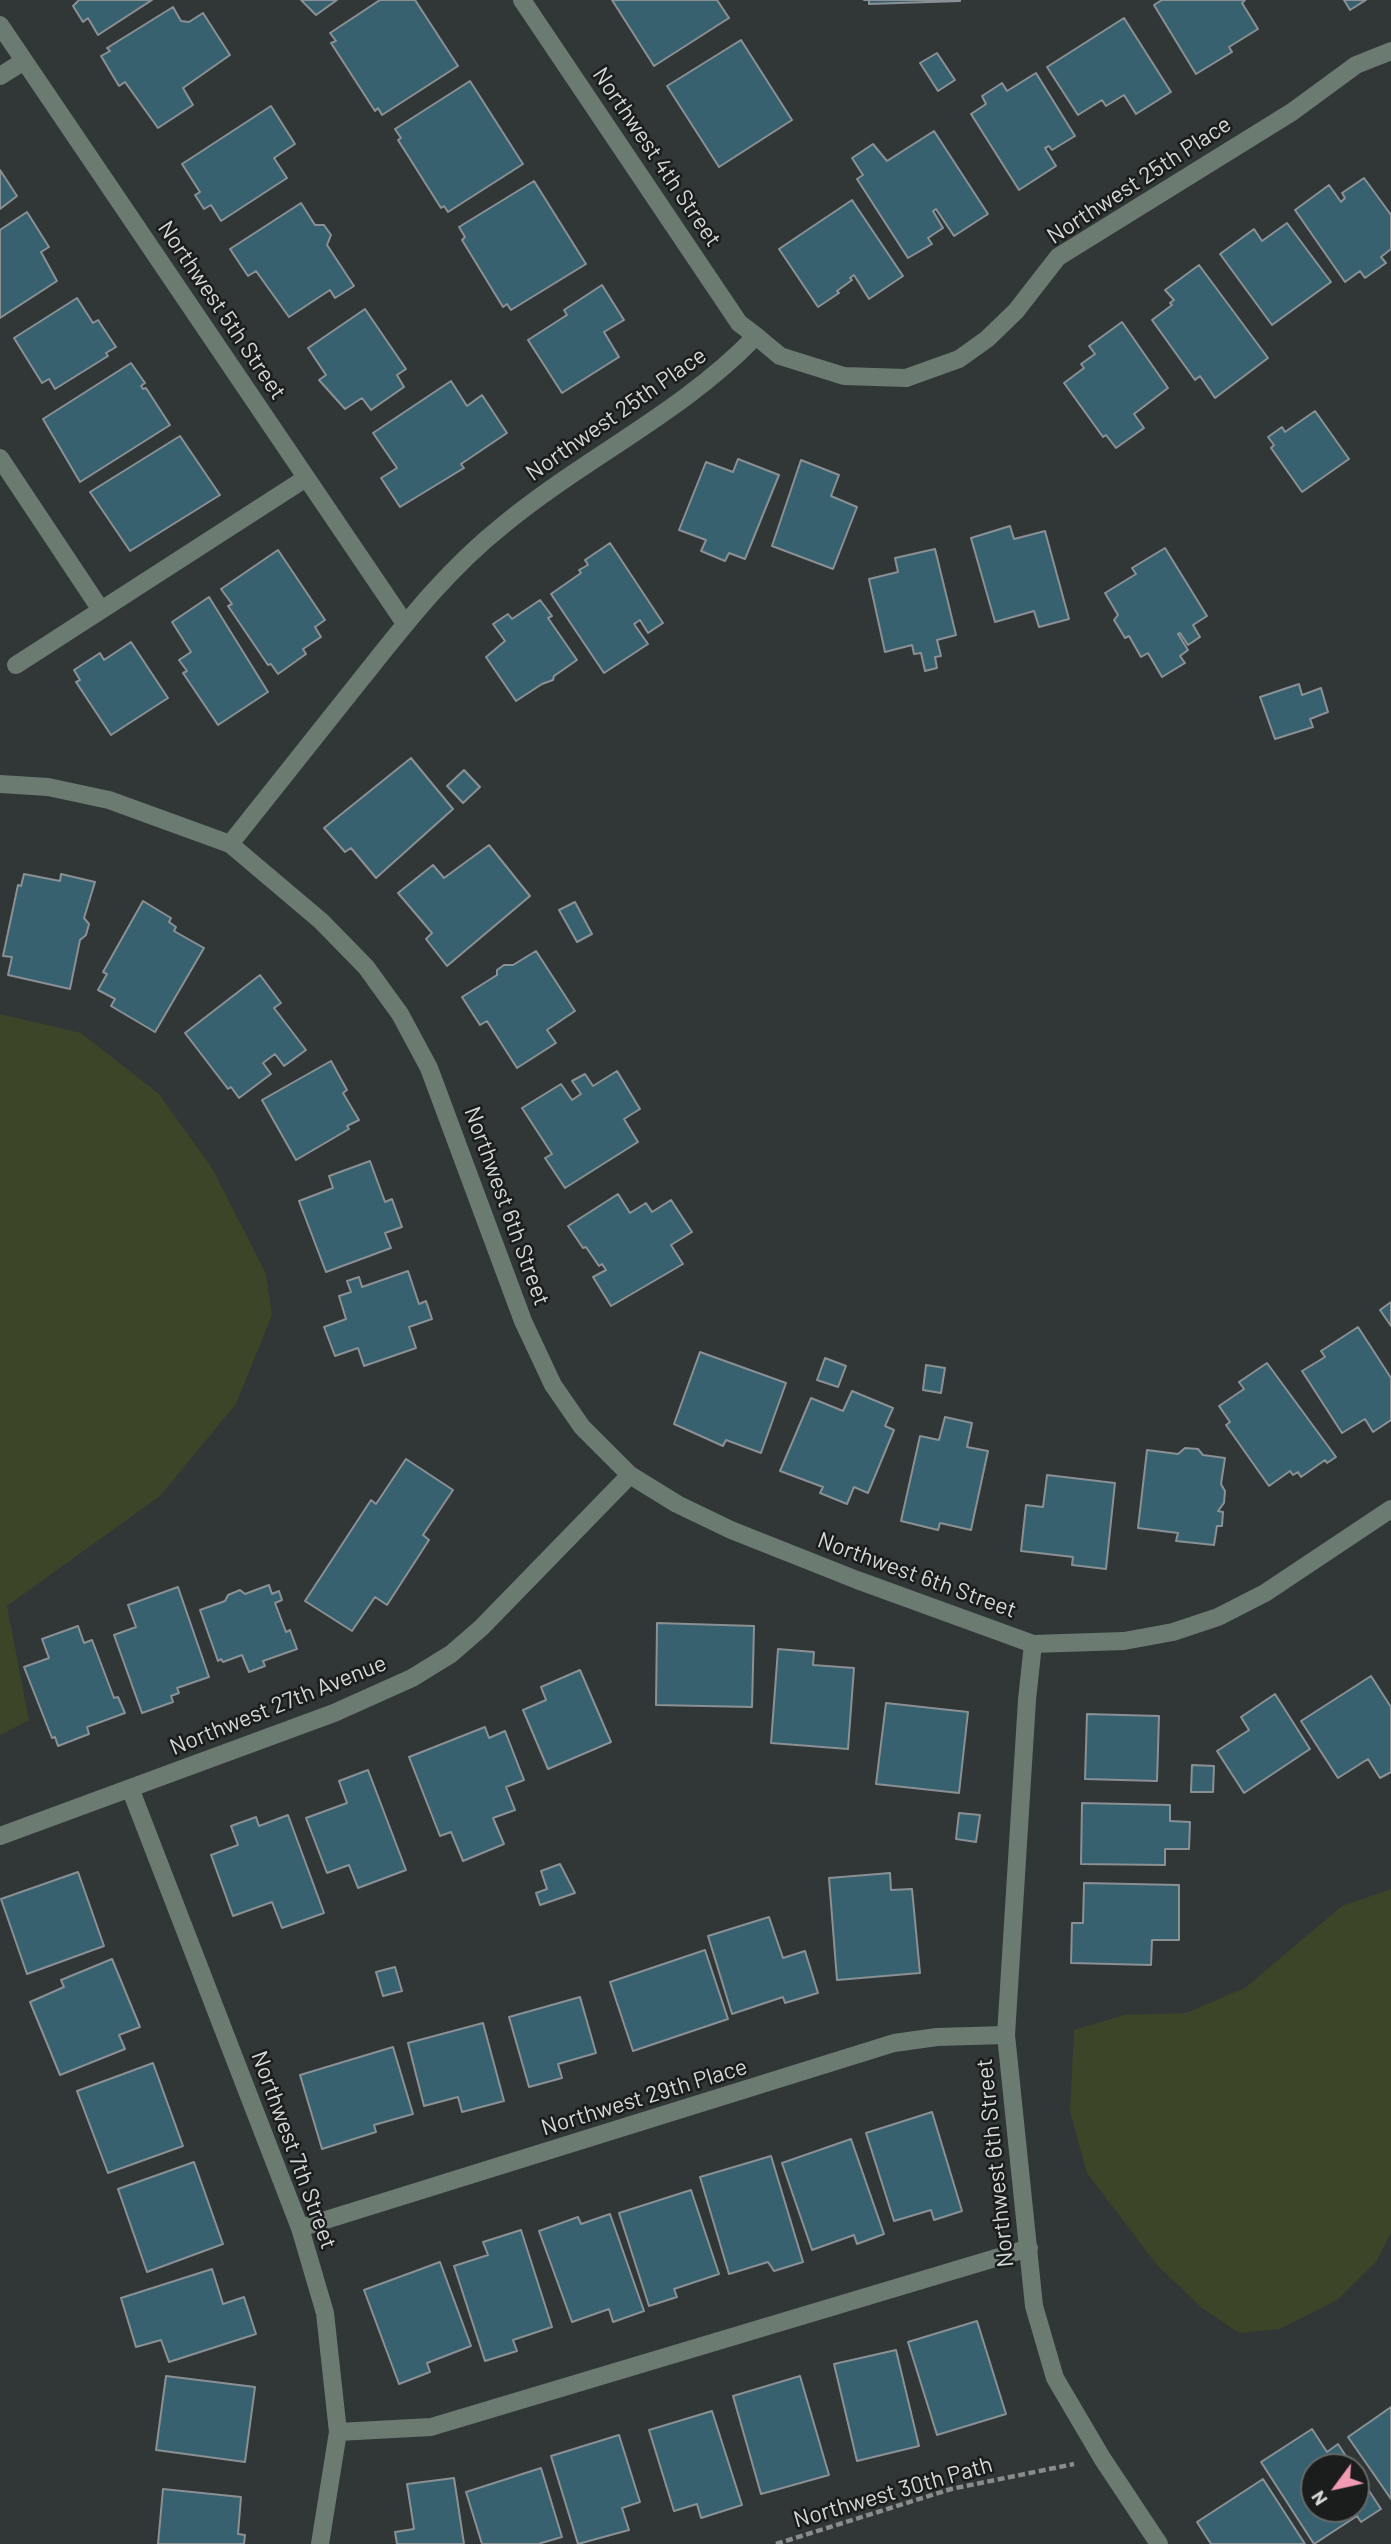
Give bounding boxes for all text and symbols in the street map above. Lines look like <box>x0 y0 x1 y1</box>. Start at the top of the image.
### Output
street label: Northwest 4th Street <box>587 62 727 252</box>
street label: Northwest 25th Place <box>1042 110 1236 250</box>
street label: Northwest 5th Street <box>152 215 292 405</box>
street label: Northwest 25th Place <box>520 341 712 487</box>
street label: Northwest 6th Street <box>458 1103 556 1309</box>
street label: Northwest 6th Street <box>814 1526 1020 1624</box>
street label: Northwest 27th Avenue <box>166 1649 390 1761</box>
street label: Northwest 7th Street <box>245 2047 343 2253</box>
street label: Northwest 29th Place <box>538 2053 750 2141</box>
street label: Northwest 6th Street <box>970 2057 1020 2269</box>
street label: Northwest 30th Path <box>790 2450 996 2534</box>
north arrow <box>1300 2453 1370 2523</box>
text: N <box>1306 2487 1332 2510</box>

